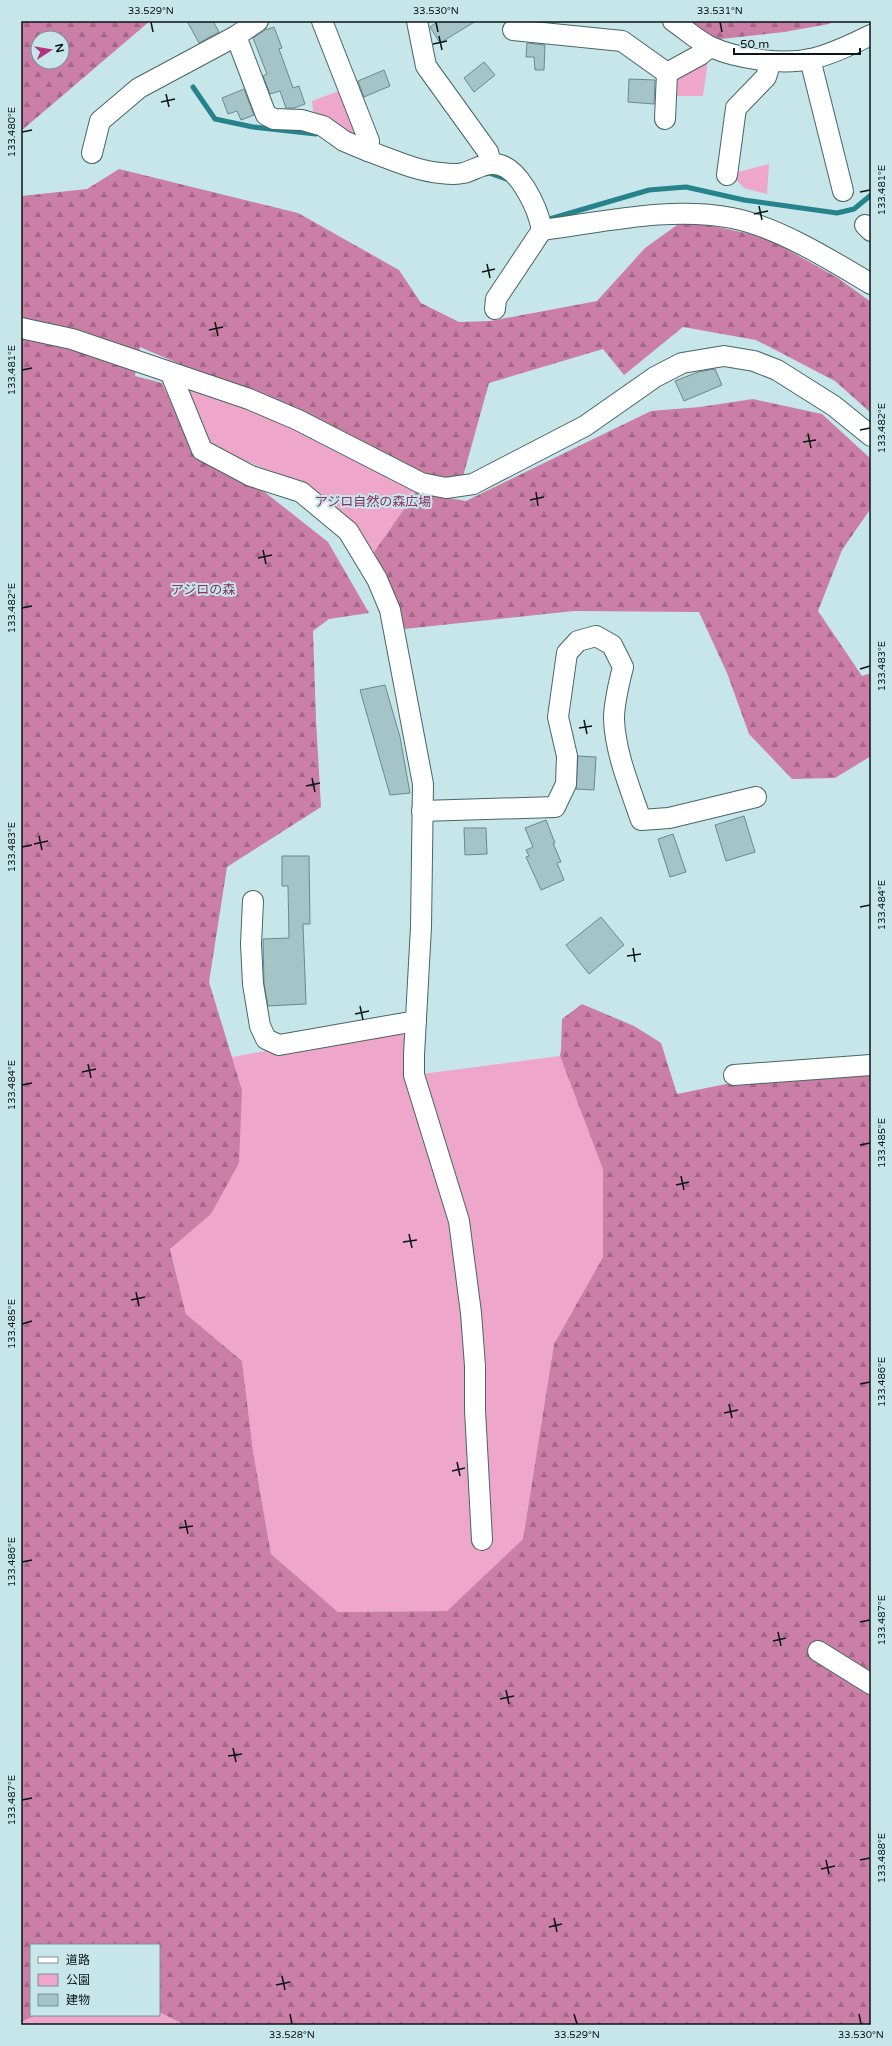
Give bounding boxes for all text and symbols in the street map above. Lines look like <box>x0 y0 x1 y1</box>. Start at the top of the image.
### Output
text: 33.529°N <box>128 5 174 17</box>
text: 33.530°N <box>413 5 459 17</box>
text: 33.531°N <box>697 5 743 17</box>
north arrow <box>30 30 70 70</box>
scale bar <box>734 30 860 56</box>
text: 50 m <box>740 37 769 51</box>
text: N <box>52 42 67 54</box>
text: 133.480°E <box>6 107 18 157</box>
text: 133.481°E <box>876 165 888 215</box>
text: 133.481°E <box>6 345 18 395</box>
text: 133.482°E <box>876 403 888 453</box>
park label: アジロ自然の森広場 <box>315 494 431 510</box>
park label: アジロの森 <box>171 582 235 598</box>
text: 133.482°E <box>6 583 18 633</box>
text: 133.483°E <box>876 641 888 691</box>
text: 133.483°E <box>6 822 18 872</box>
text: 133.484°E <box>876 880 888 930</box>
text: 133.484°E <box>6 1060 18 1110</box>
text: 133.485°E <box>876 1118 888 1168</box>
text: 133.485°E <box>6 1299 18 1349</box>
text: 133.486°E <box>876 1357 888 1407</box>
text: 133.486°E <box>6 1537 18 1587</box>
text: 133.487°E <box>876 1595 888 1645</box>
text: 133.487°E <box>6 1775 18 1825</box>
text: 133.488°E <box>876 1833 888 1883</box>
legend <box>30 1944 160 2016</box>
text: 道路 <box>66 1953 90 1967</box>
text: 公園 <box>66 1973 90 1987</box>
text: 建物 <box>66 1993 90 2007</box>
text: 33.528°N <box>269 2029 315 2041</box>
text: 33.529°N <box>554 2029 600 2041</box>
text: 33.530°N <box>838 2029 884 2041</box>

